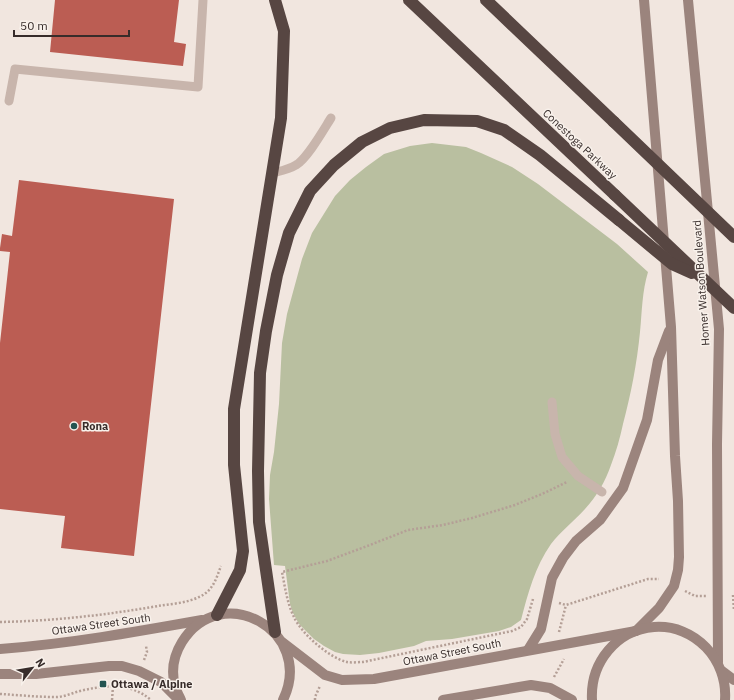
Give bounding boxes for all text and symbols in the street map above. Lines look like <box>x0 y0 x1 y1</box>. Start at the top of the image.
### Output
scale bar <box>14 12 129 38</box>
text: 50 m <box>20 18 48 33</box>
street label: Conestoga Parkway <box>540 106 621 182</box>
street label: Homer Watson Boulevard <box>690 220 712 346</box>
place label: Rona <box>82 419 108 433</box>
marker: Rona <box>69 421 79 431</box>
street label: Ottawa Street South <box>51 610 151 638</box>
street label: Ottawa Street South <box>402 636 502 668</box>
north arrow <box>12 648 52 688</box>
text: N <box>33 656 49 670</box>
place label: Ottawa / Alpine <box>111 677 192 691</box>
marker: Ottawa / Alpine <box>98 679 108 689</box>

